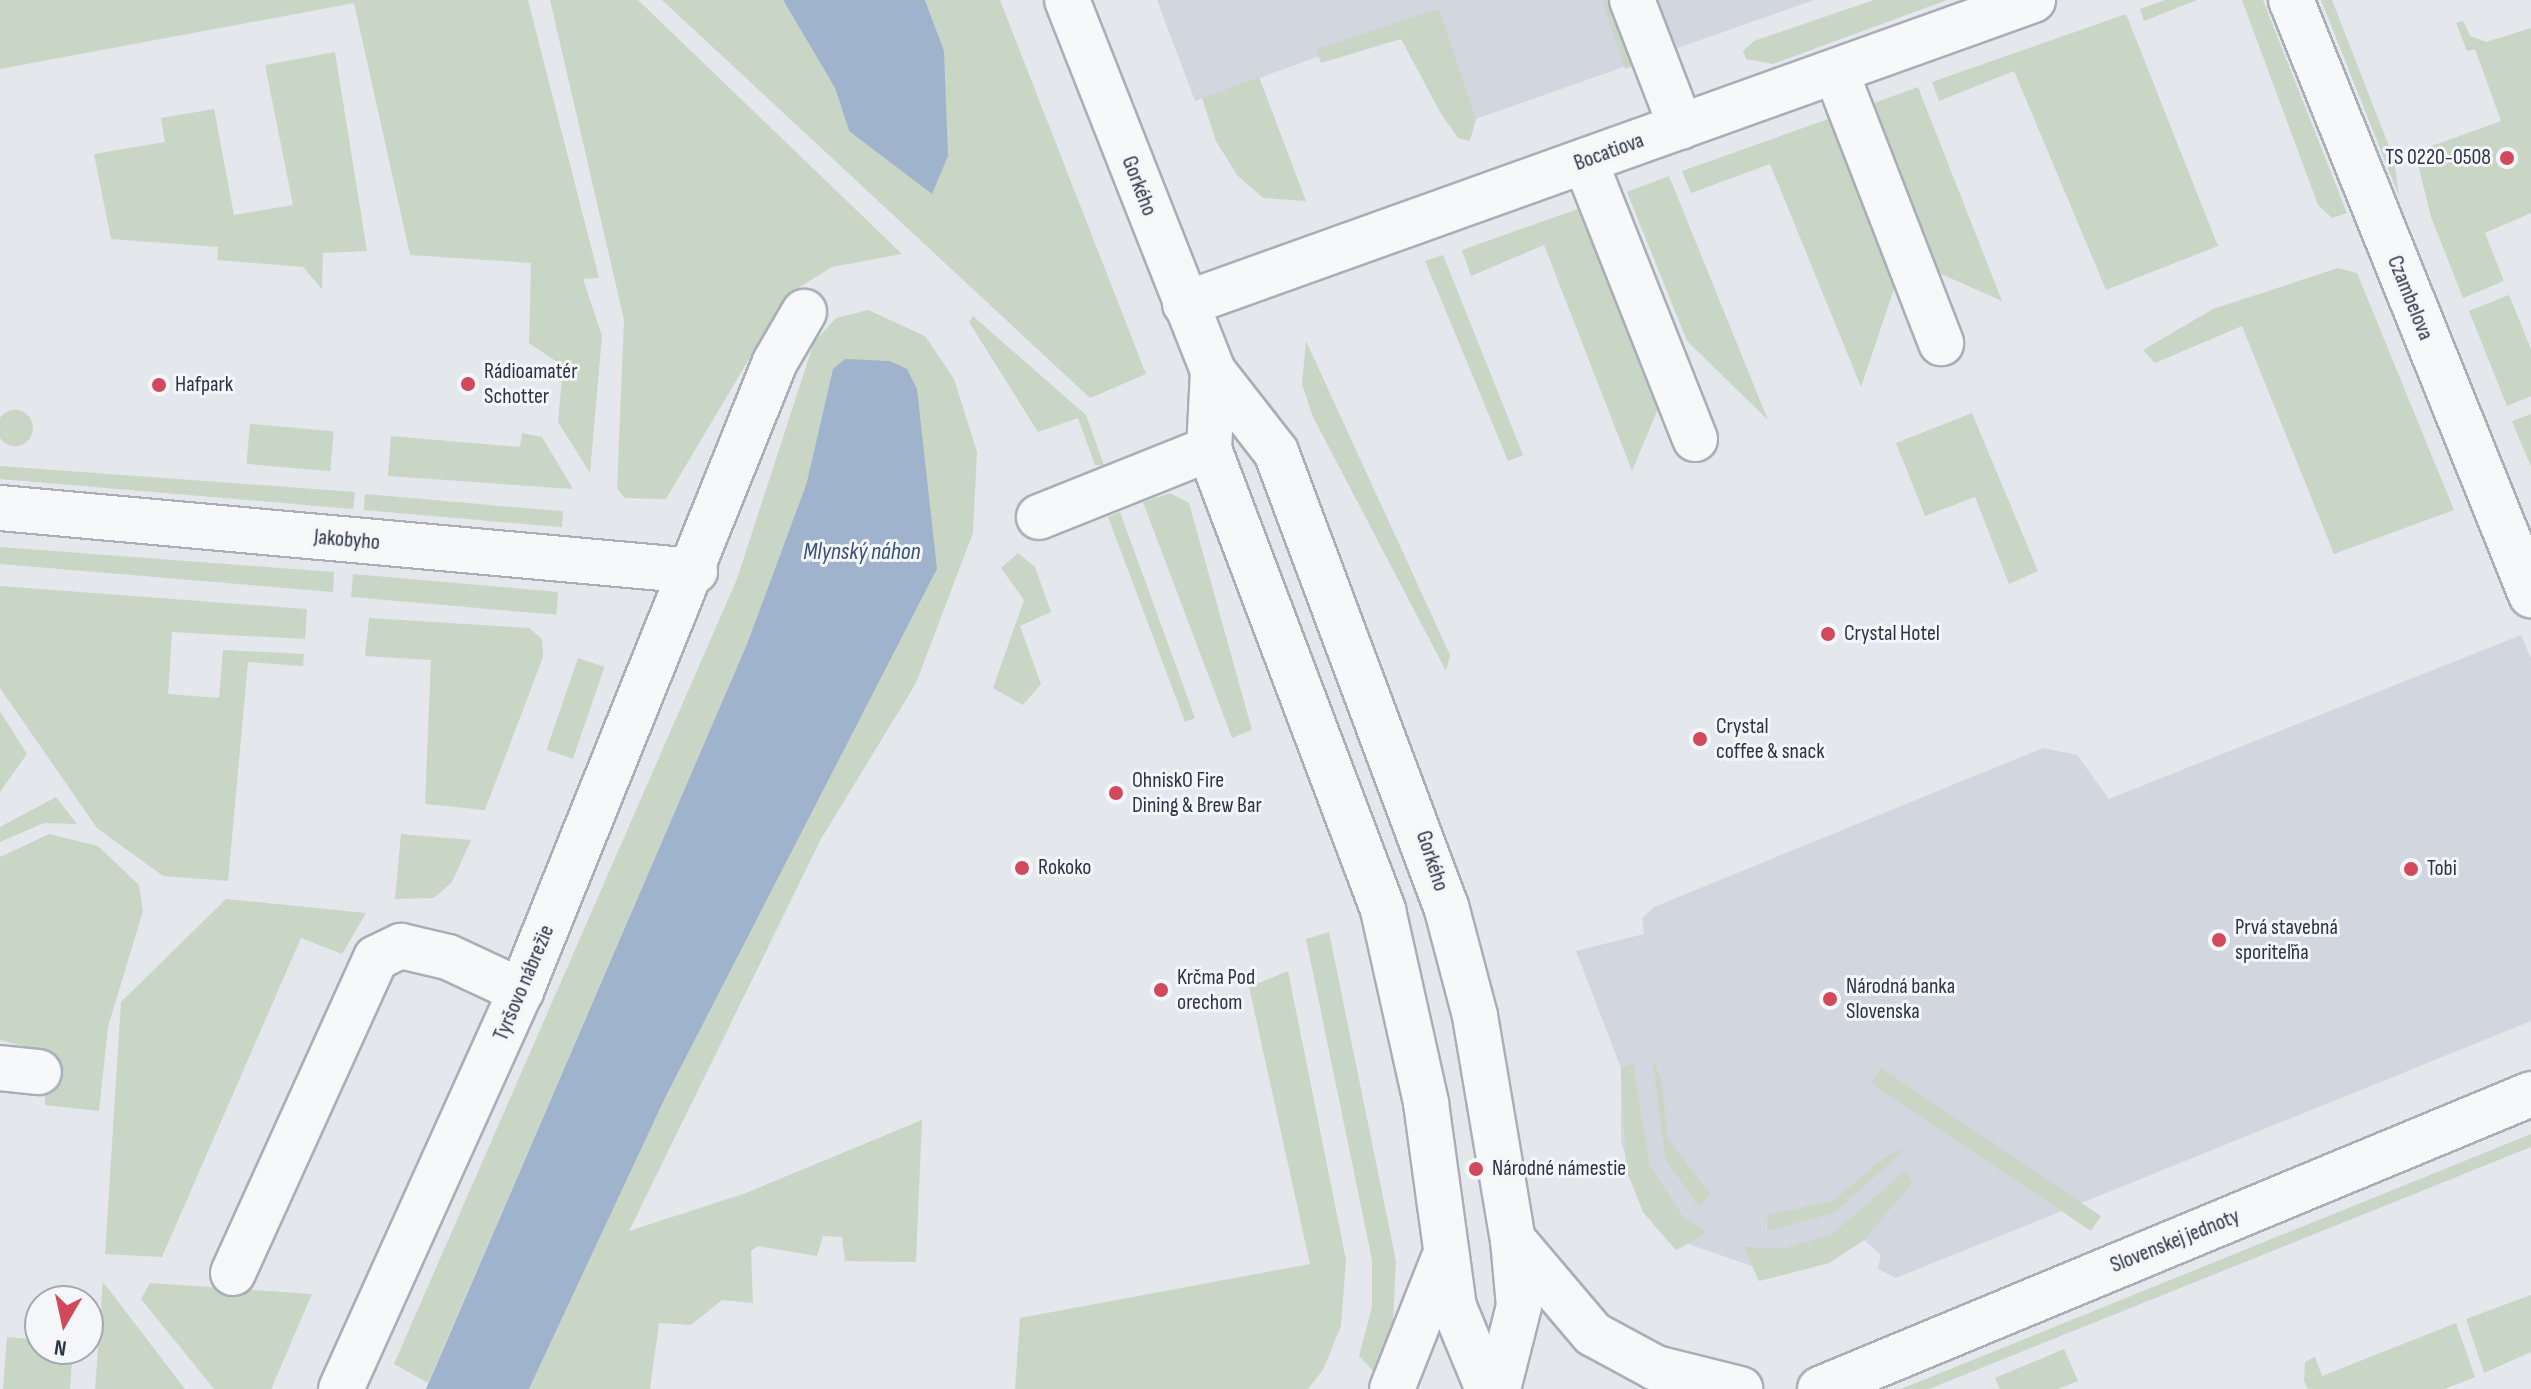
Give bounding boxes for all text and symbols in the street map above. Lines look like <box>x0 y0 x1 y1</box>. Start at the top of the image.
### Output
street label: Bocatiova <box>1571 127 1647 177</box>
place label: TS 0220-0508 <box>2385 145 2491 171</box>
marker: TS 0220-0508 <box>2498 149 2516 167</box>
street label: Gorkého <box>1116 152 1162 220</box>
street label: Czambelova <box>2381 252 2439 344</box>
place label: Rádioamatér Schotter <box>484 358 577 410</box>
place label: Hafpark <box>175 372 233 398</box>
marker: Rádioamatér Schotter <box>459 375 477 393</box>
marker: Hafpark <box>150 376 168 394</box>
street label: Jakobyho <box>313 524 381 556</box>
water label: Mlynský náhon <box>803 538 921 566</box>
place label: Crystal Hotel <box>1844 621 1940 647</box>
marker: Crystal Hotel <box>1819 625 1837 643</box>
place label: Crystal coffee & snack <box>1716 713 1825 764</box>
marker: Crystal coffee & snack <box>1691 730 1709 748</box>
place label: OhniskO Fire Dining & Brew Bar <box>1132 767 1262 818</box>
marker: OhniskO Fire Dining & Brew Bar <box>1107 784 1125 802</box>
street label: Gorkého <box>1410 827 1454 895</box>
place label: Rokoko <box>1038 855 1091 881</box>
place label: Tobi <box>2427 856 2457 882</box>
marker: Rokoko <box>1013 859 1031 877</box>
marker: Tobi <box>2402 860 2420 878</box>
place label: Prvá stavebná sporiteľňa <box>2235 914 2338 966</box>
street label: Tyršovo nábrežie <box>488 921 560 1045</box>
marker: Prvá stavebná sporiteľňa <box>2210 931 2228 949</box>
place label: Krčma Pod orechom <box>1177 964 1255 1016</box>
place label: Národná banka Slovenska <box>1846 973 1955 1024</box>
marker: Krčma Pod orechom <box>1152 981 1170 999</box>
marker: Národná banka Slovenska <box>1821 990 1839 1008</box>
place label: Národné námestie <box>1492 1156 1626 1182</box>
marker: Národné námestie <box>1467 1160 1485 1178</box>
street label: Slovenskej jednoty <box>2107 1203 2243 1279</box>
north arrow <box>24 1285 104 1365</box>
text: N <box>53 1333 68 1361</box>

